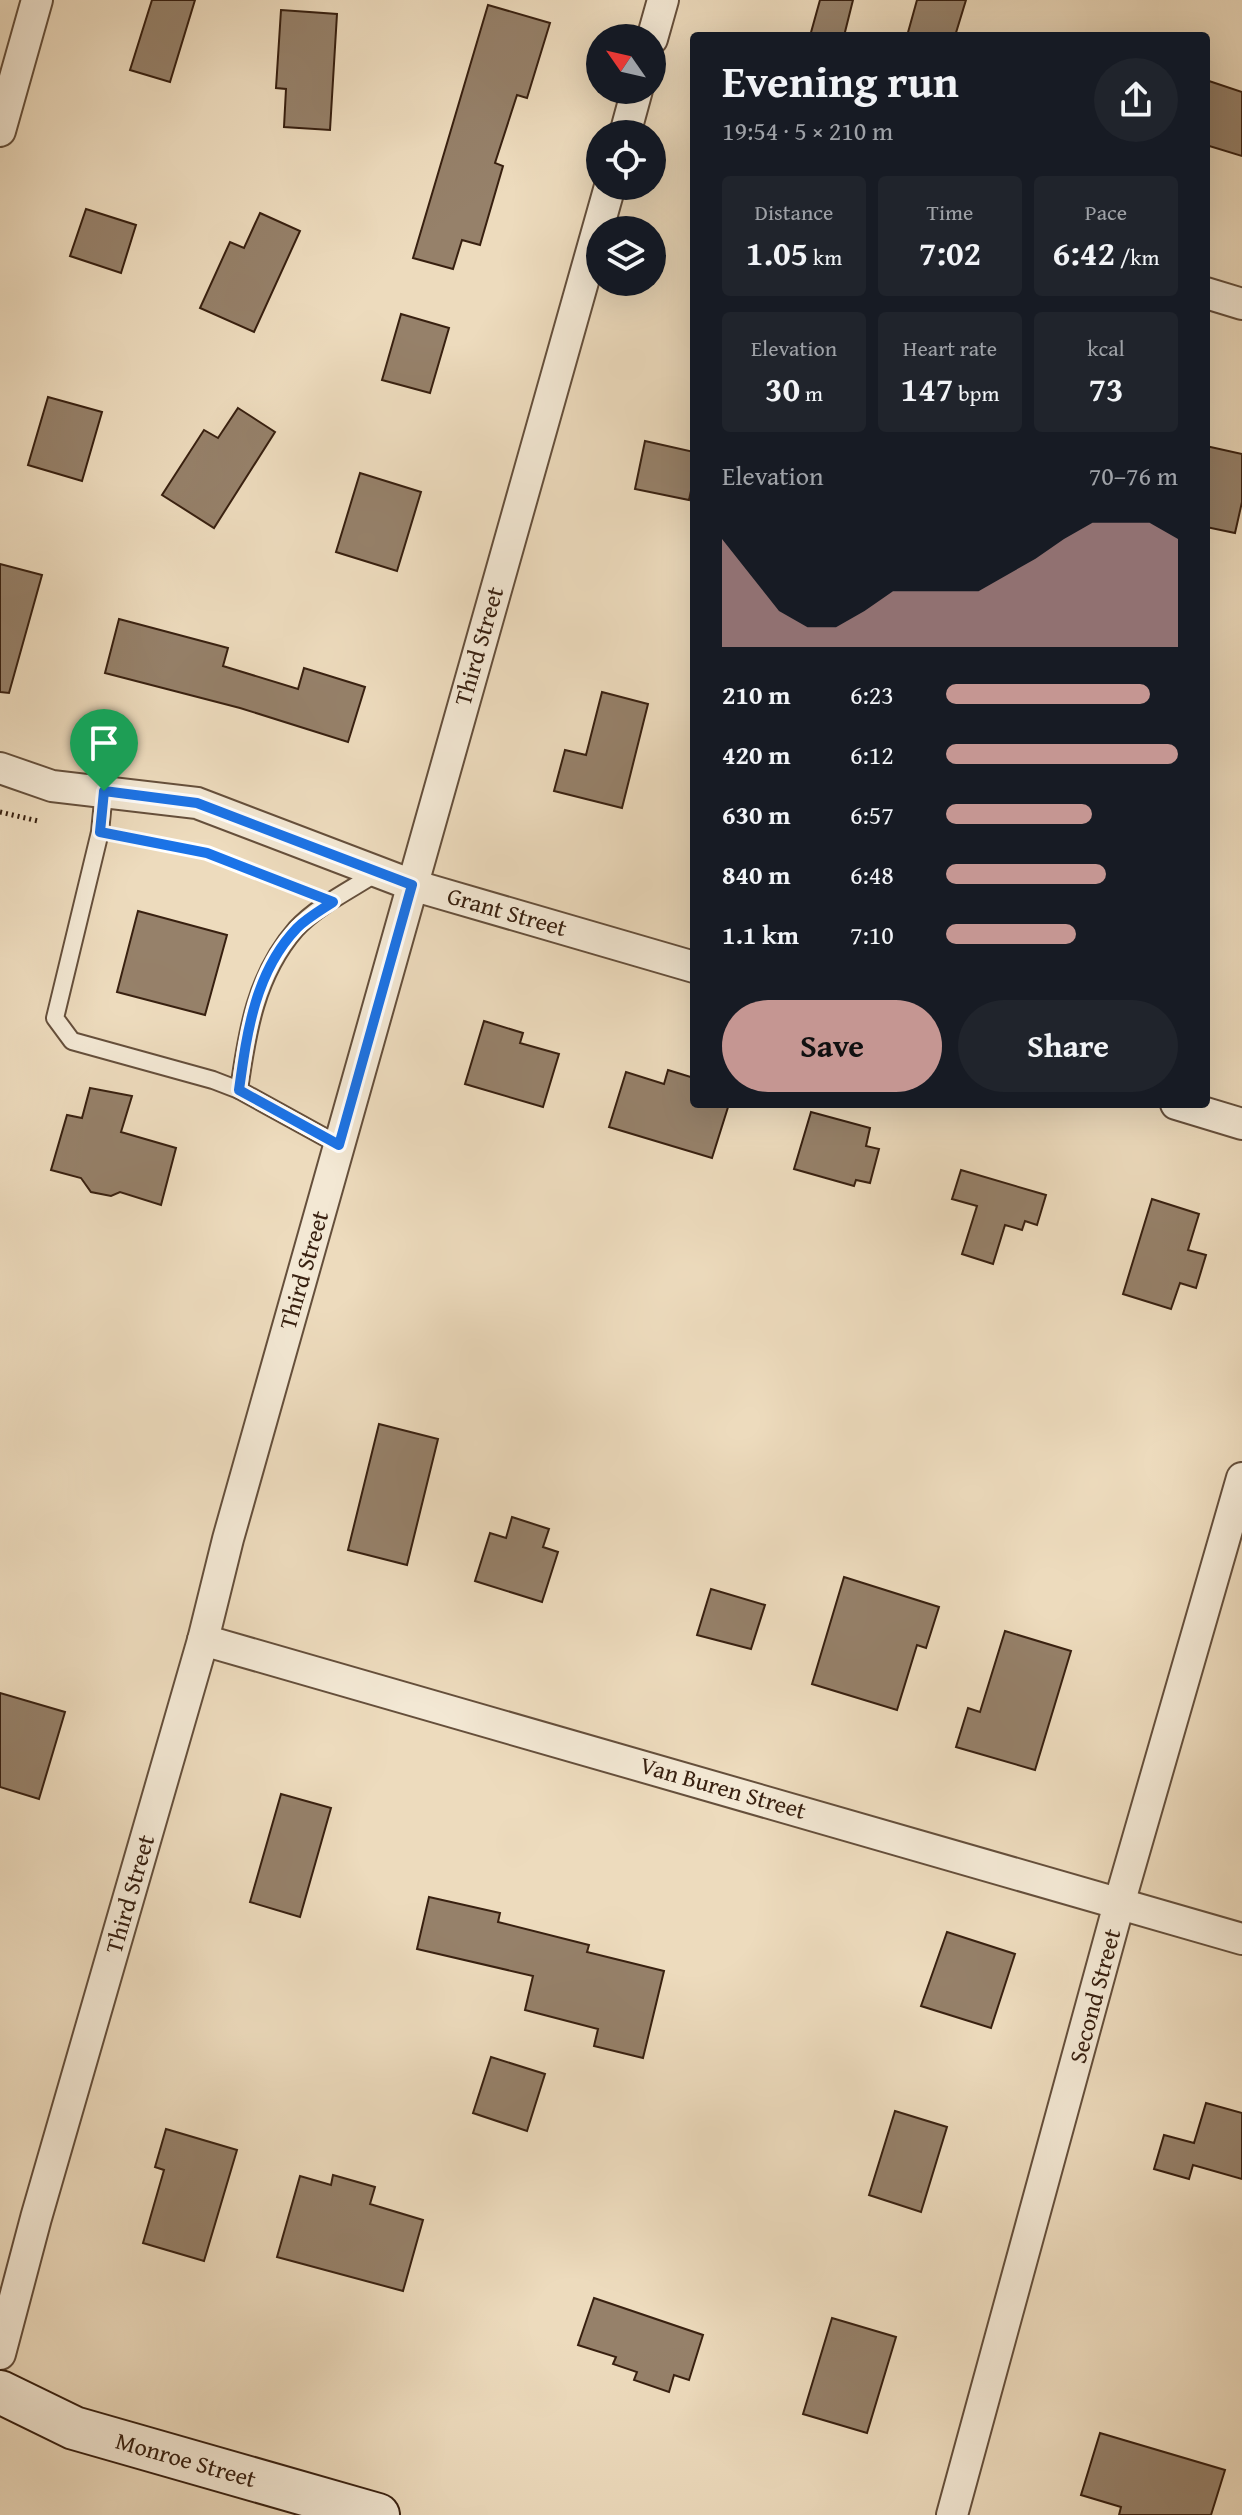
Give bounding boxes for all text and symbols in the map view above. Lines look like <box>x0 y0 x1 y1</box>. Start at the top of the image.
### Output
north arrow <box>586 24 666 104</box>
map controls <box>586 24 666 296</box>
text: Evening run <box>722 49 959 113</box>
button: share <box>1094 58 1178 142</box>
text: 19:54 · 5 × 210 m <box>722 111 893 150</box>
button: locate <box>586 120 666 200</box>
text: Distance <box>755 196 833 228</box>
text: Time <box>927 196 973 228</box>
text: Pace <box>1085 196 1127 228</box>
button: layers <box>586 216 666 296</box>
text: 1.05 <box>746 228 808 277</box>
text: 7:02 <box>919 228 981 277</box>
text: 6:42 <box>1053 228 1115 277</box>
text: km <box>808 241 842 273</box>
text: /km <box>1115 241 1159 273</box>
text: Elevation <box>751 332 837 364</box>
text: Heart rate <box>903 332 997 364</box>
text: kcal <box>1087 332 1125 364</box>
text: 30 <box>765 364 800 413</box>
text: 147 <box>901 364 953 413</box>
text: 73 <box>1088 364 1124 413</box>
text: m <box>800 377 823 409</box>
text: bpm <box>953 377 999 409</box>
text: Elevation <box>722 456 824 495</box>
text: 70–76 m <box>1089 456 1178 495</box>
street label: Third Street <box>445 582 512 709</box>
text: 210 m <box>722 675 790 714</box>
text: 6:23 <box>850 675 894 714</box>
pin <box>70 709 138 791</box>
icon: arrive <box>82 721 126 765</box>
text: 420 m <box>722 735 790 774</box>
text: 6:12 <box>850 735 894 774</box>
text: 630 m <box>722 795 790 834</box>
text: 6:57 <box>850 795 894 834</box>
text: 840 m <box>722 855 790 894</box>
text: 6:48 <box>850 855 894 894</box>
street label: Grant Street <box>443 878 572 945</box>
text: 1.1 km <box>722 915 799 954</box>
text: 7:10 <box>850 915 894 954</box>
button: Save <box>722 1000 942 1092</box>
button: Share <box>958 1000 1178 1092</box>
street label: Third Street <box>270 1206 337 1333</box>
street label: Van Buren Street <box>636 1747 811 1828</box>
street label: Third Street <box>96 1830 163 1957</box>
street label: Second Street <box>1060 1924 1129 2067</box>
street label: Monroe Street <box>112 2423 261 2496</box>

